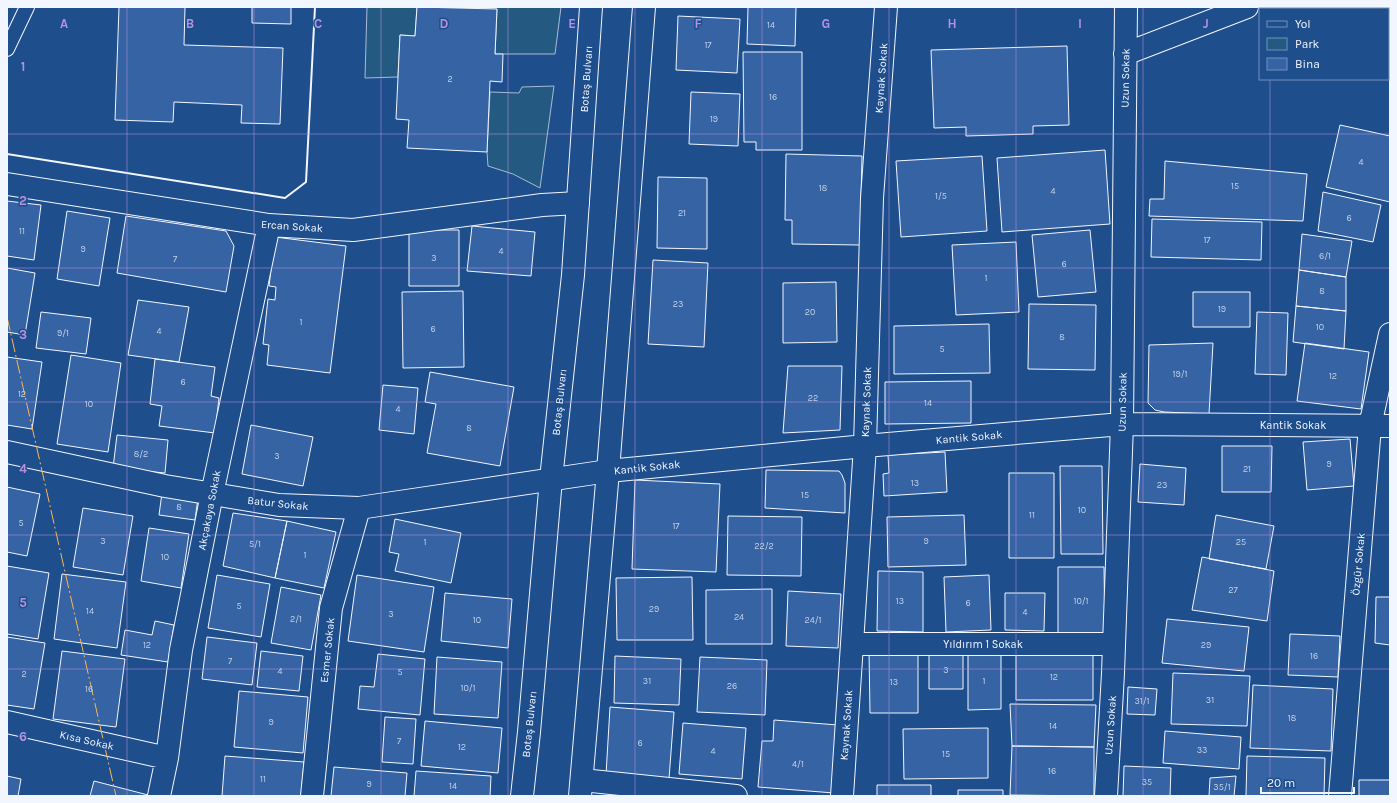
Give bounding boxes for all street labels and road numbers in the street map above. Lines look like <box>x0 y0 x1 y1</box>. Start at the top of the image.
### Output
street label: Kaynak Sokak <box>873 42 890 114</box>
street label: Botaş Bulvarı <box>578 45 595 113</box>
street label: Uzun Sokak <box>1118 48 1133 108</box>
street label: Ercan Sokak <box>260 218 323 235</box>
street label: Kaynak Sokak <box>859 367 874 437</box>
street label: Botaş Bulvarı <box>550 368 569 436</box>
street label: Uzun Sokak <box>1115 372 1130 432</box>
street label: Kantik Sokak <box>1260 419 1326 432</box>
street label: Kantik Sokak <box>935 428 1003 447</box>
street label: Kantik Sokak <box>613 458 681 477</box>
street label: Akçakaya Sokak <box>195 469 224 551</box>
street label: Batur Sokak <box>247 494 309 513</box>
street label: Özgür Sokak <box>1348 532 1368 596</box>
street label: Esmer Sokak <box>318 617 337 683</box>
street label: Yıldırım 1 Sokak <box>943 638 1023 651</box>
street label: Kaynak Sokak <box>838 689 855 761</box>
street label: Botaş Bulvarı <box>520 690 539 758</box>
street label: Uzun Sokak <box>1102 695 1119 755</box>
street label: Kısa Sokak <box>58 728 115 753</box>

